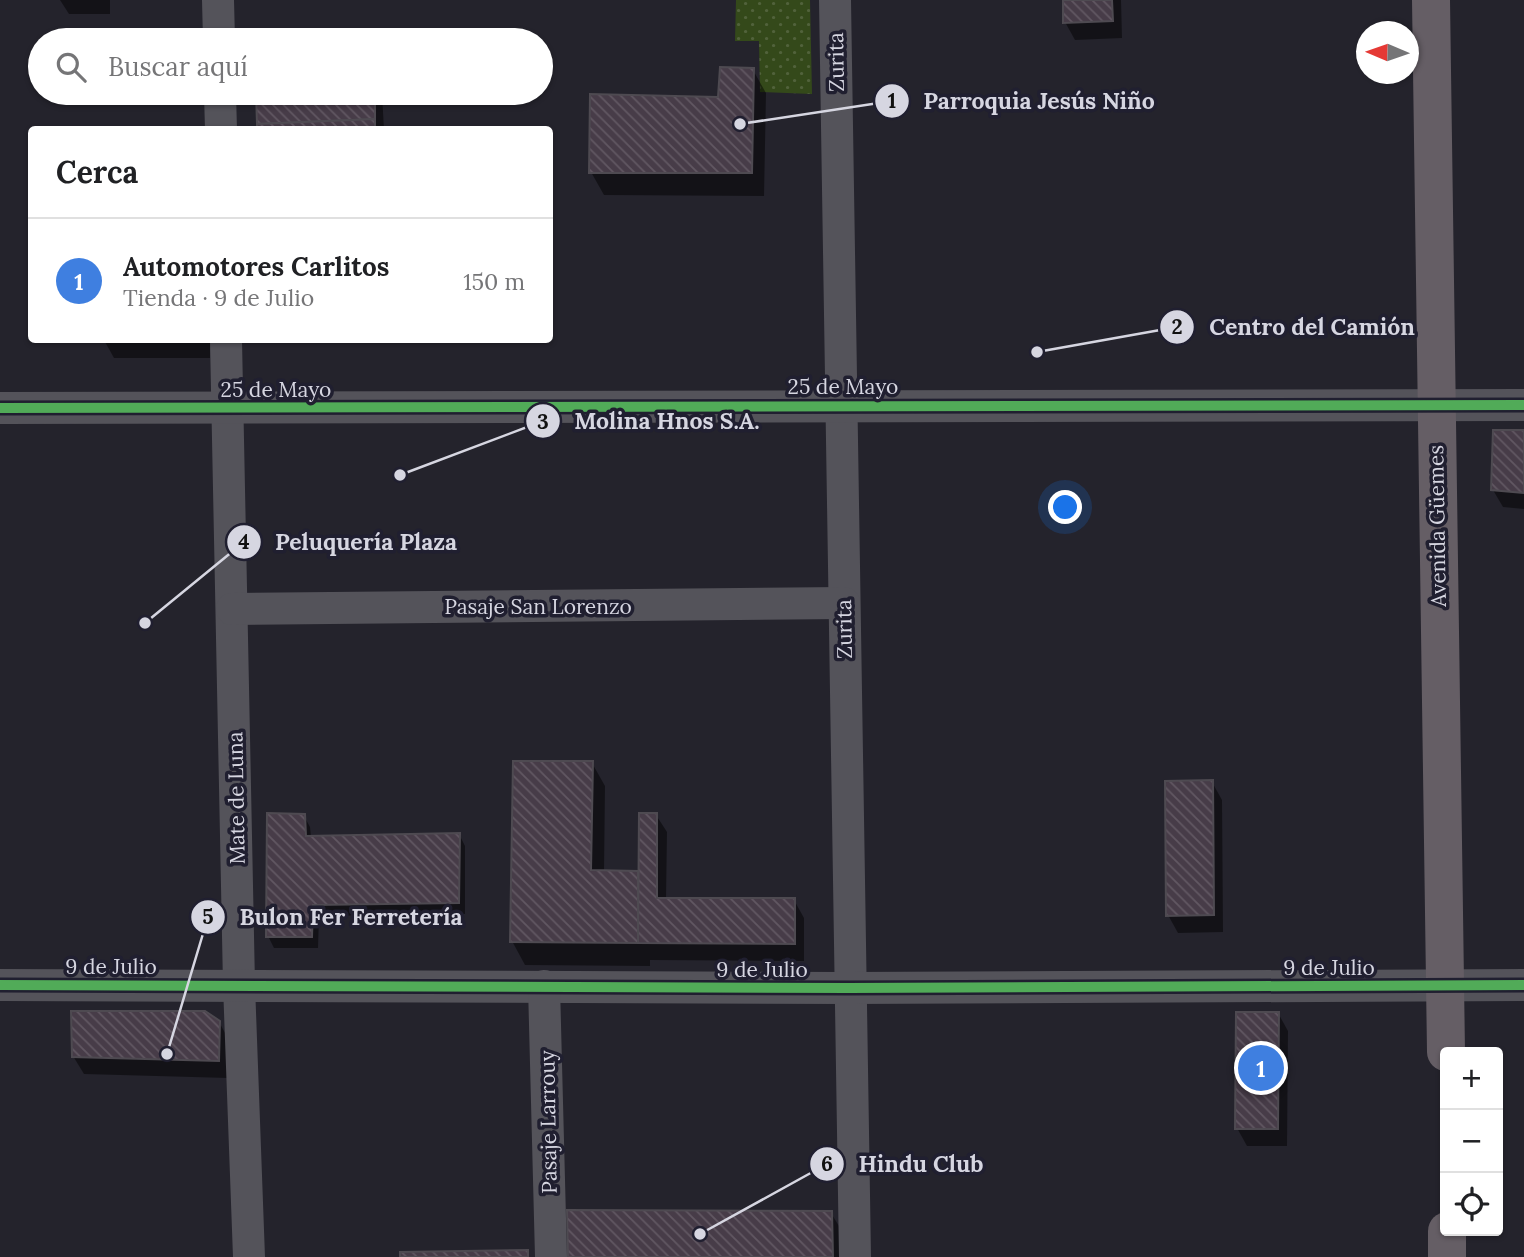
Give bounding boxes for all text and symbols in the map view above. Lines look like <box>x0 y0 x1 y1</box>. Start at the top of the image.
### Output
north arrow <box>1356 21 1419 84</box>
search box <box>28 28 553 105</box>
street label: Zurita <box>822 32 850 92</box>
icon: search <box>52 48 90 86</box>
text: Buscar aquí <box>108 50 248 83</box>
callout: Parroquia Jesús Niño <box>874 79 1169 123</box>
text: Parroquia Jesús Niño <box>923 86 1155 115</box>
text: 1 <box>888 87 896 114</box>
text: Cerca <box>56 153 138 191</box>
text: Automotores Carlitos <box>123 250 389 283</box>
text: 1 <box>74 267 84 296</box>
text: 150 m <box>463 267 525 296</box>
text: Tienda · 9 de Julio <box>123 283 314 312</box>
callout: Centro del Camión <box>1160 305 1429 349</box>
text: Centro del Camión <box>1209 312 1415 341</box>
text: 2 <box>1171 313 1183 340</box>
street label: 25 de Mayo <box>788 373 898 400</box>
street label: 25 de Mayo <box>221 376 331 403</box>
callout: Molina Hnos S.A. <box>526 399 774 443</box>
text: Molina Hnos S.A. <box>574 406 760 435</box>
text: 3 <box>537 408 549 435</box>
street label: Avenida Güemes <box>1422 445 1452 608</box>
your location <box>1048 490 1082 524</box>
callout: Peluquería Plaza <box>226 520 471 564</box>
text: Peluquería Plaza <box>275 527 457 556</box>
text: 4 <box>238 528 250 555</box>
street label: Pasaje San Lorenzo <box>444 593 632 620</box>
street label: Zurita <box>830 599 858 659</box>
street label: Mate de Luna <box>221 731 251 865</box>
callout: Bulon Fer Ferretería <box>190 895 476 939</box>
text: Bulon Fer Ferretería <box>239 902 463 931</box>
text: 5 <box>202 903 214 930</box>
street label: 9 de Julio <box>65 953 157 980</box>
street label: 9 de Julio <box>1283 954 1375 981</box>
street label: 9 de Julio <box>716 956 808 983</box>
pin: 1 <box>1238 1042 1284 1094</box>
map controls <box>1440 1047 1503 1236</box>
button: + <box>1440 1047 1503 1110</box>
street label: Pasaje Larrouy <box>533 1050 563 1194</box>
button: − <box>1440 1110 1503 1173</box>
callout: Hindu Club <box>810 1142 997 1186</box>
text: Hindu Club <box>859 1149 983 1178</box>
text: 6 <box>821 1150 833 1177</box>
button: locate <box>1440 1173 1503 1236</box>

